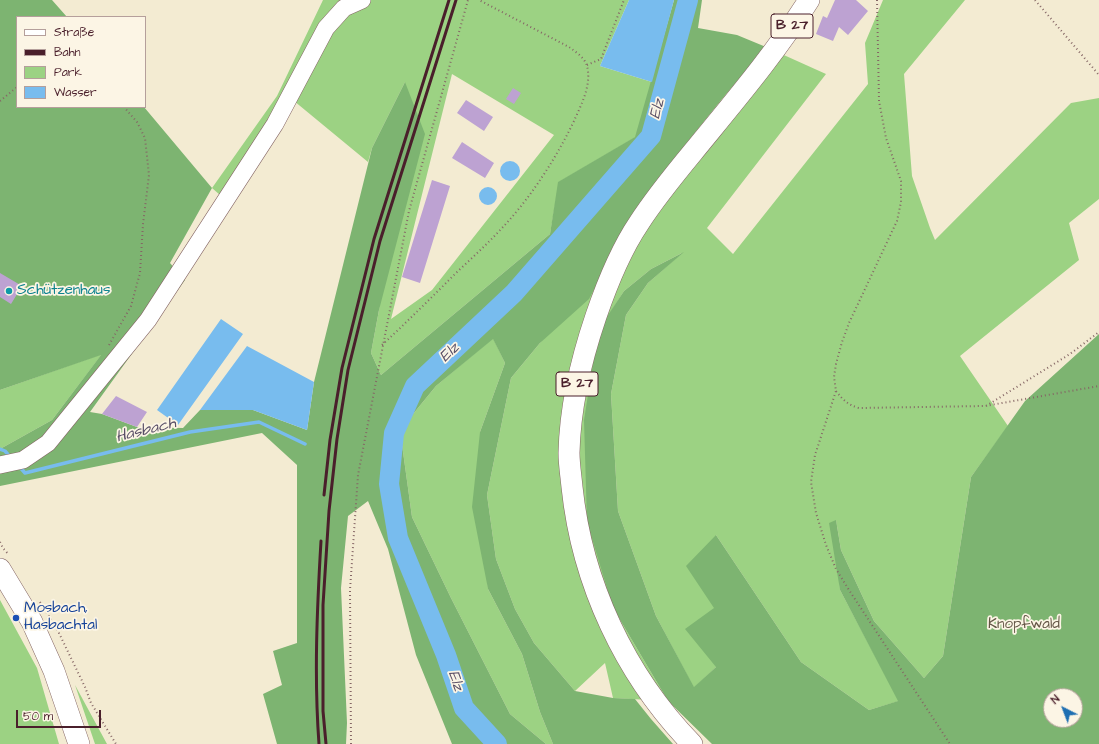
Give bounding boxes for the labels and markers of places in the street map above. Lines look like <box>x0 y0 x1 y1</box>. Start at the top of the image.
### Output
place label: Schützenhaus <box>17 282 110 300</box>
marker: Schützenhaus <box>4 286 14 296</box>
place label: Mosbach, Hasbachtal <box>24 600 97 635</box>
marker: Mosbach, Hasbachtal <box>11 613 21 623</box>

